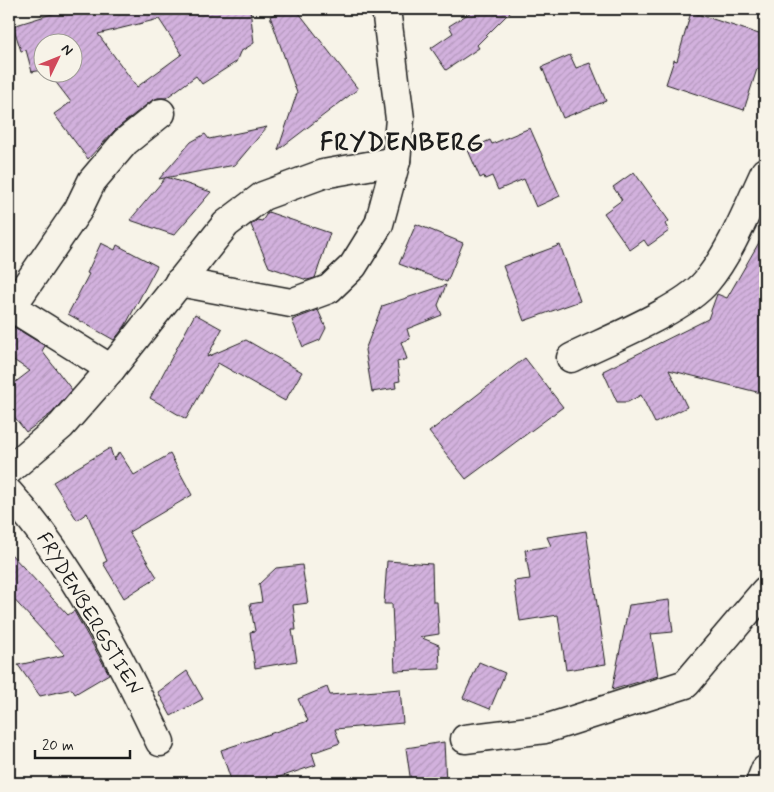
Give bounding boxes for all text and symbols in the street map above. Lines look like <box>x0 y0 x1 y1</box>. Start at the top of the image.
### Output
north arrow <box>32 32 82 82</box>
text: N <box>57 40 77 59</box>
district label: FRYDENBERG <box>320 127 484 160</box>
street label: FRYDENBERGSTIEN <box>30 527 148 701</box>
scale bar <box>35 727 130 759</box>
text: 20 m <box>42 736 74 756</box>

